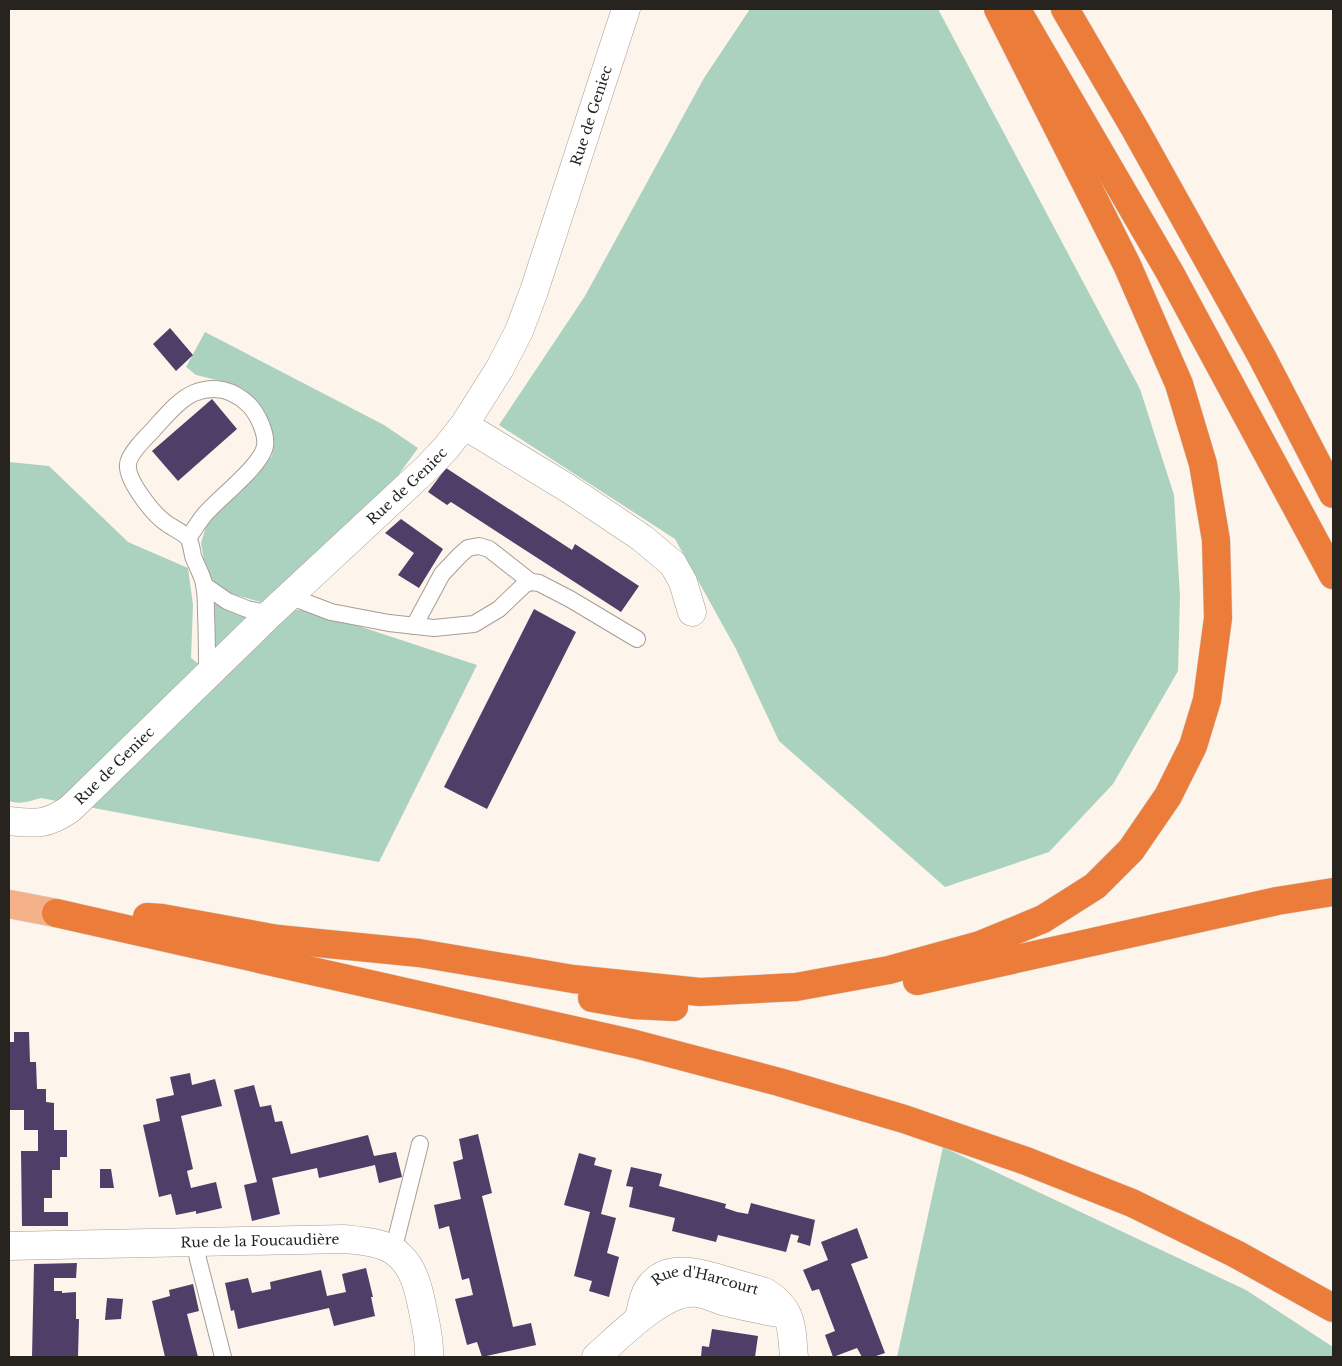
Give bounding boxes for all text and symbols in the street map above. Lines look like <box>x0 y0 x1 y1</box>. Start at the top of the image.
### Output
street label: Rue de Geniec <box>567 63 616 168</box>
street label: Rue de Geniec <box>363 443 451 528</box>
street label: Rue de Geniec <box>71 723 158 809</box>
street label: Rue de la Foucaudière <box>180 1230 340 1251</box>
street label: Rue d'Harcourt <box>648 1262 761 1299</box>

